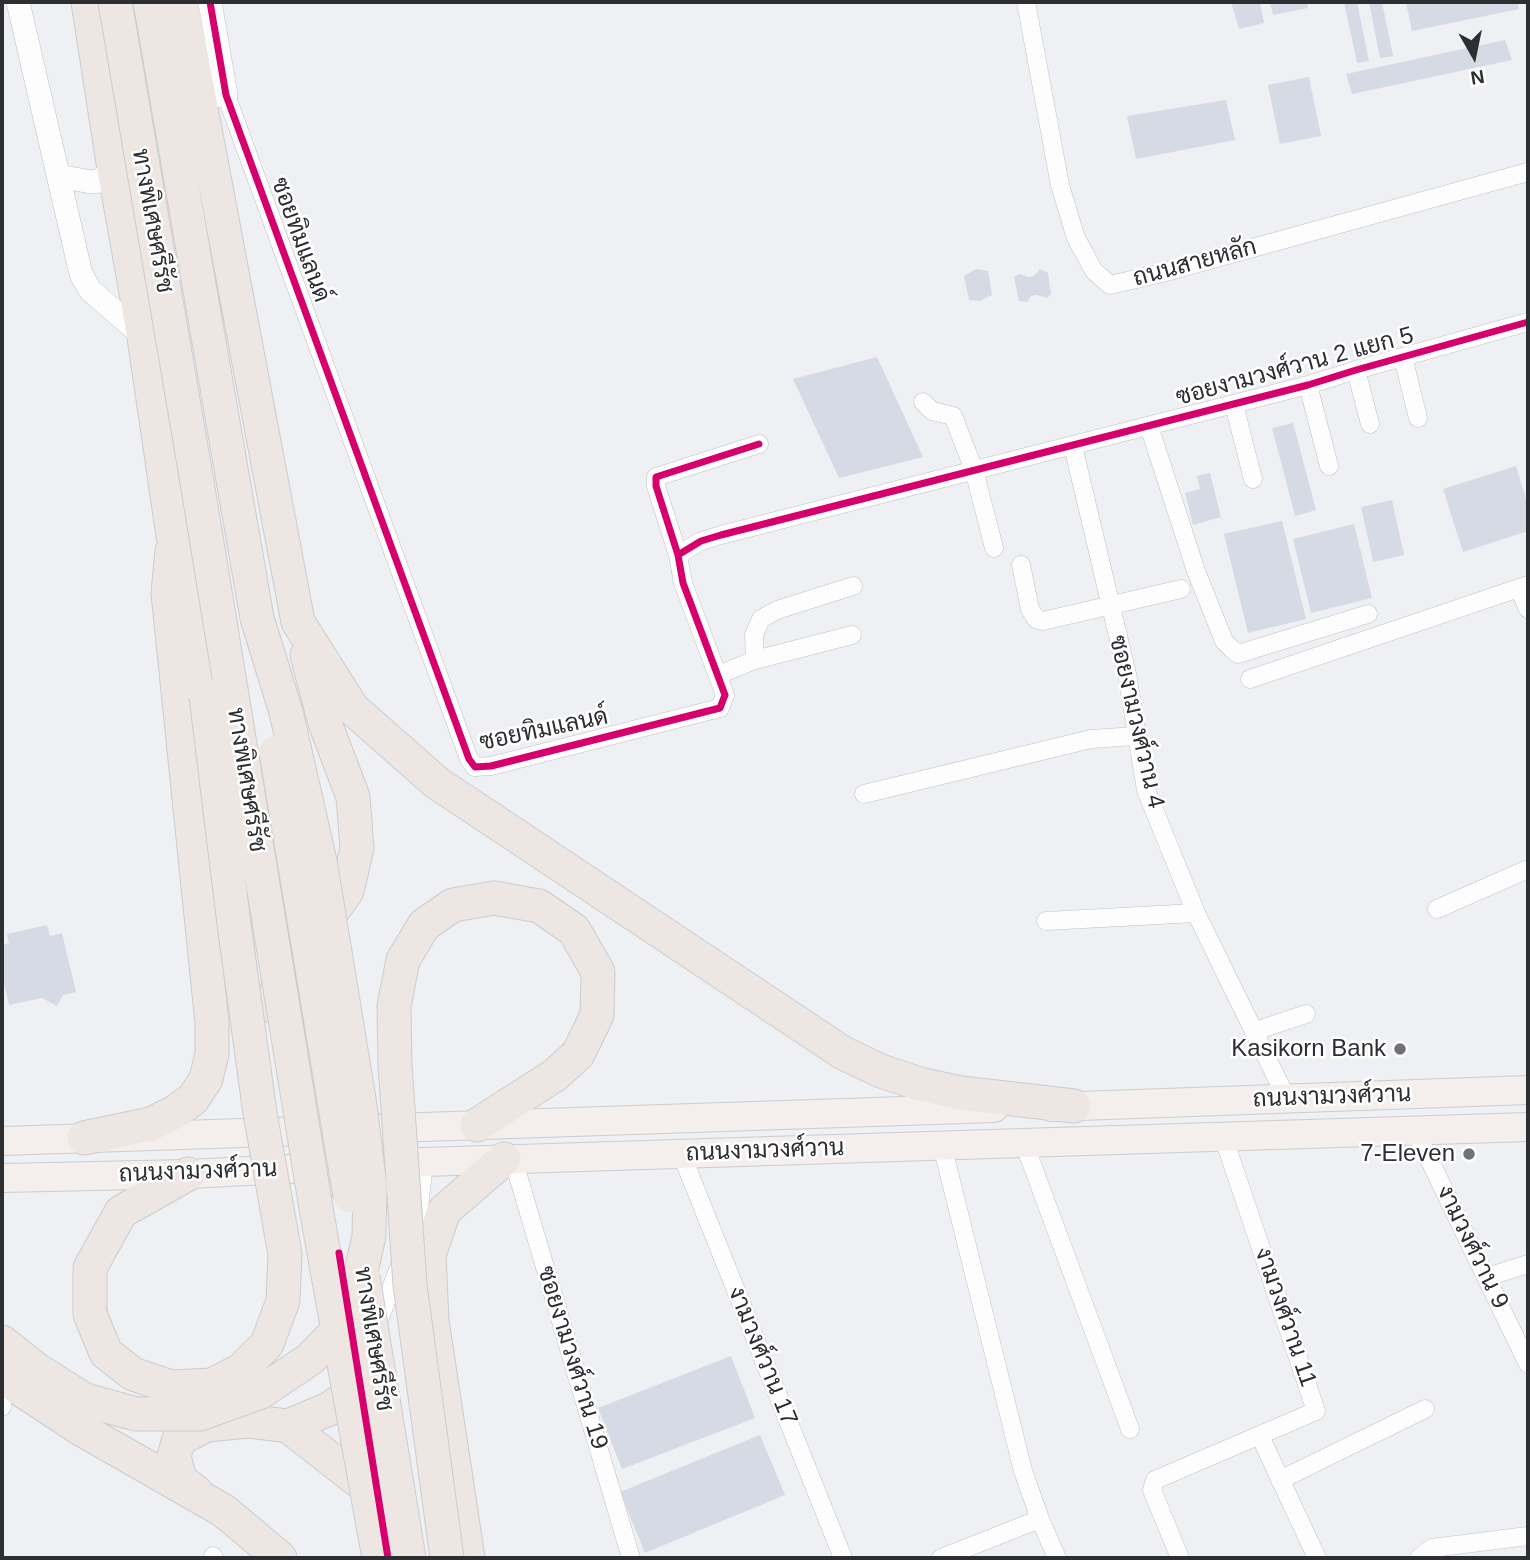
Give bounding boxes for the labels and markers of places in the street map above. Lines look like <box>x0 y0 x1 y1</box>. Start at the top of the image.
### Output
place label: Kasikorn Bank <box>1231 1035 1386 1063</box>
marker: Kasikorn Bank <box>1392 1041 1408 1057</box>
place label: 7-Eleven <box>1360 1140 1455 1168</box>
marker: 7-Eleven <box>1461 1146 1477 1162</box>

